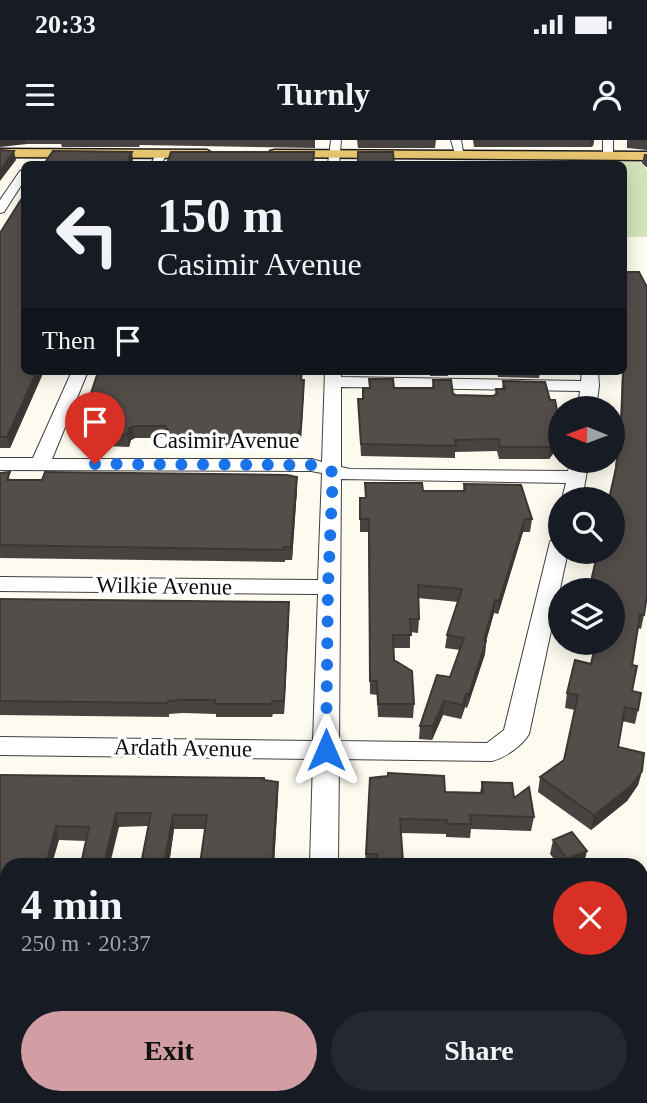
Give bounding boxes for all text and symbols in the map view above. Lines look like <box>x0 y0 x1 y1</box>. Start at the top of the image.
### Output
text: 20:33 <box>35 10 96 39</box>
icon: menu <box>21 76 59 114</box>
text: Turnly <box>277 76 370 112</box>
icon: person <box>588 76 626 114</box>
text: 150 m <box>157 188 284 243</box>
icon: left <box>42 189 133 280</box>
text: Casimir Avenue <box>157 246 362 282</box>
icon: arrive <box>109 322 147 360</box>
text: Then <box>42 326 95 355</box>
pin <box>65 392 125 464</box>
north arrow <box>548 396 625 472</box>
map controls <box>548 396 625 655</box>
icon: arrive <box>76 403 114 441</box>
street label: Casimir Avenue <box>152 428 300 453</box>
button: search <box>548 487 625 564</box>
street label: Wilkie Avenue <box>96 572 232 600</box>
button: layers <box>548 578 625 655</box>
position arrow <box>289 713 363 787</box>
street label: Ardath Avenue <box>114 734 252 762</box>
button: close <box>553 881 627 955</box>
text: 4 min <box>21 882 123 928</box>
text: 250 m · 20:37 <box>21 931 151 956</box>
button: Exit <box>21 1011 317 1091</box>
button: Share <box>331 1011 627 1091</box>

